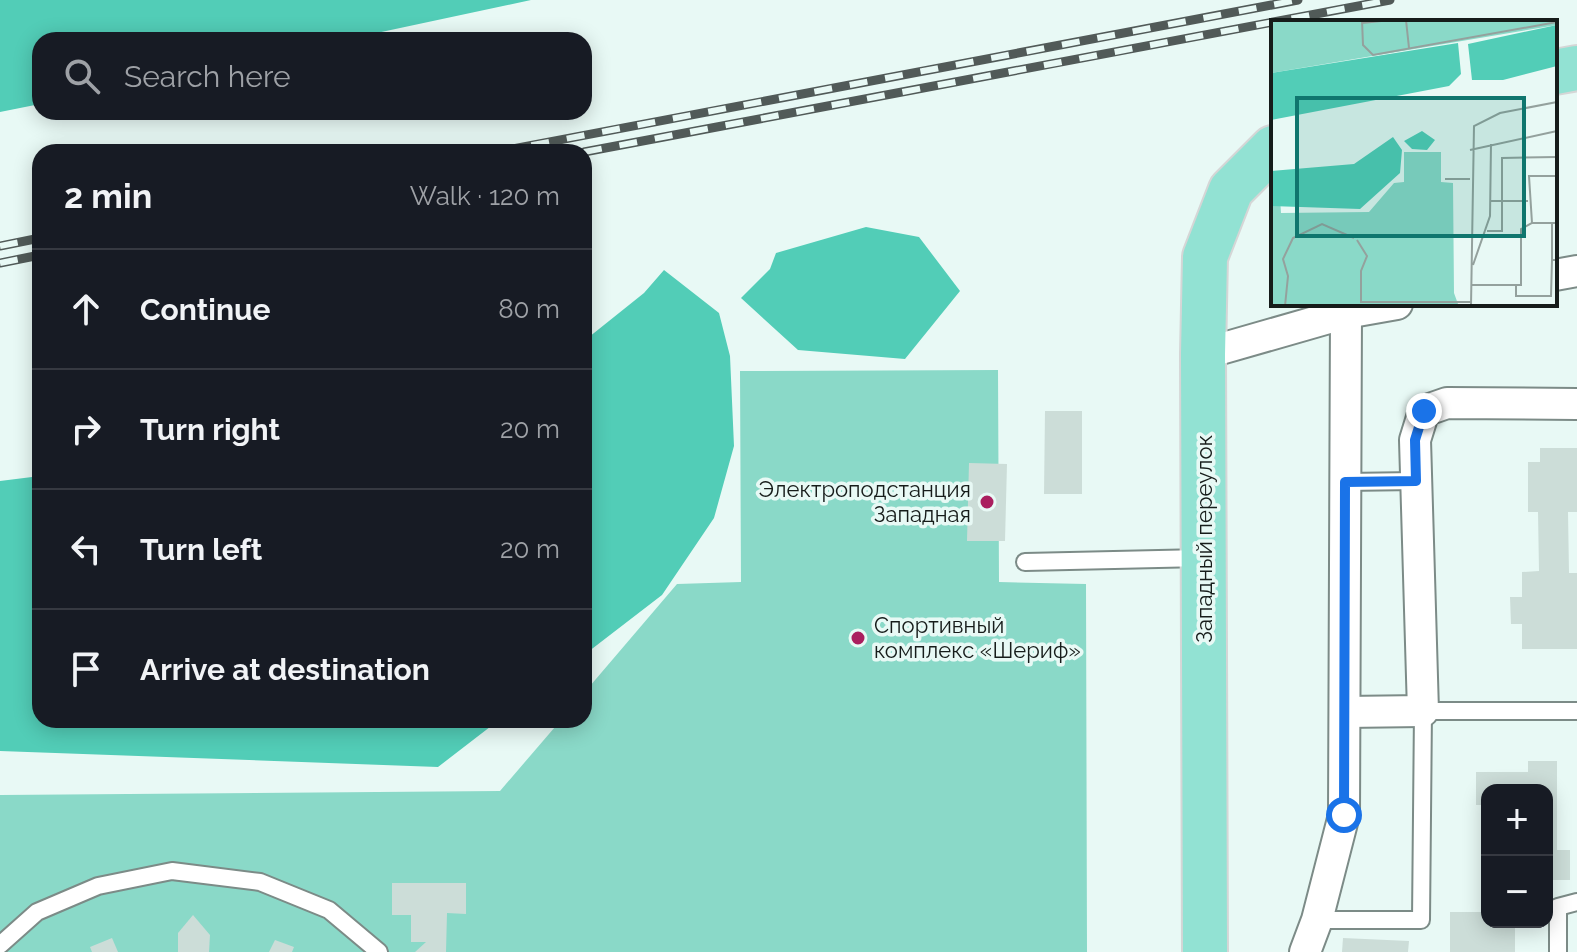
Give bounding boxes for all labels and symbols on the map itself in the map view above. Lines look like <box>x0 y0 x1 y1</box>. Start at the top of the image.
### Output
inset map <box>1271 20 1557 306</box>
route end <box>1406 393 1442 429</box>
street label: Западный переулок <box>1191 435 1217 643</box>
place label: Электроподстанция Западная <box>758 476 971 527</box>
marker: Электроподстанция Западная <box>978 493 996 511</box>
place label: Спортивный комплекс «Шериф» <box>874 612 1081 663</box>
marker: Спортивный комплекс «Шериф» <box>849 629 867 647</box>
route start <box>1326 797 1362 833</box>

